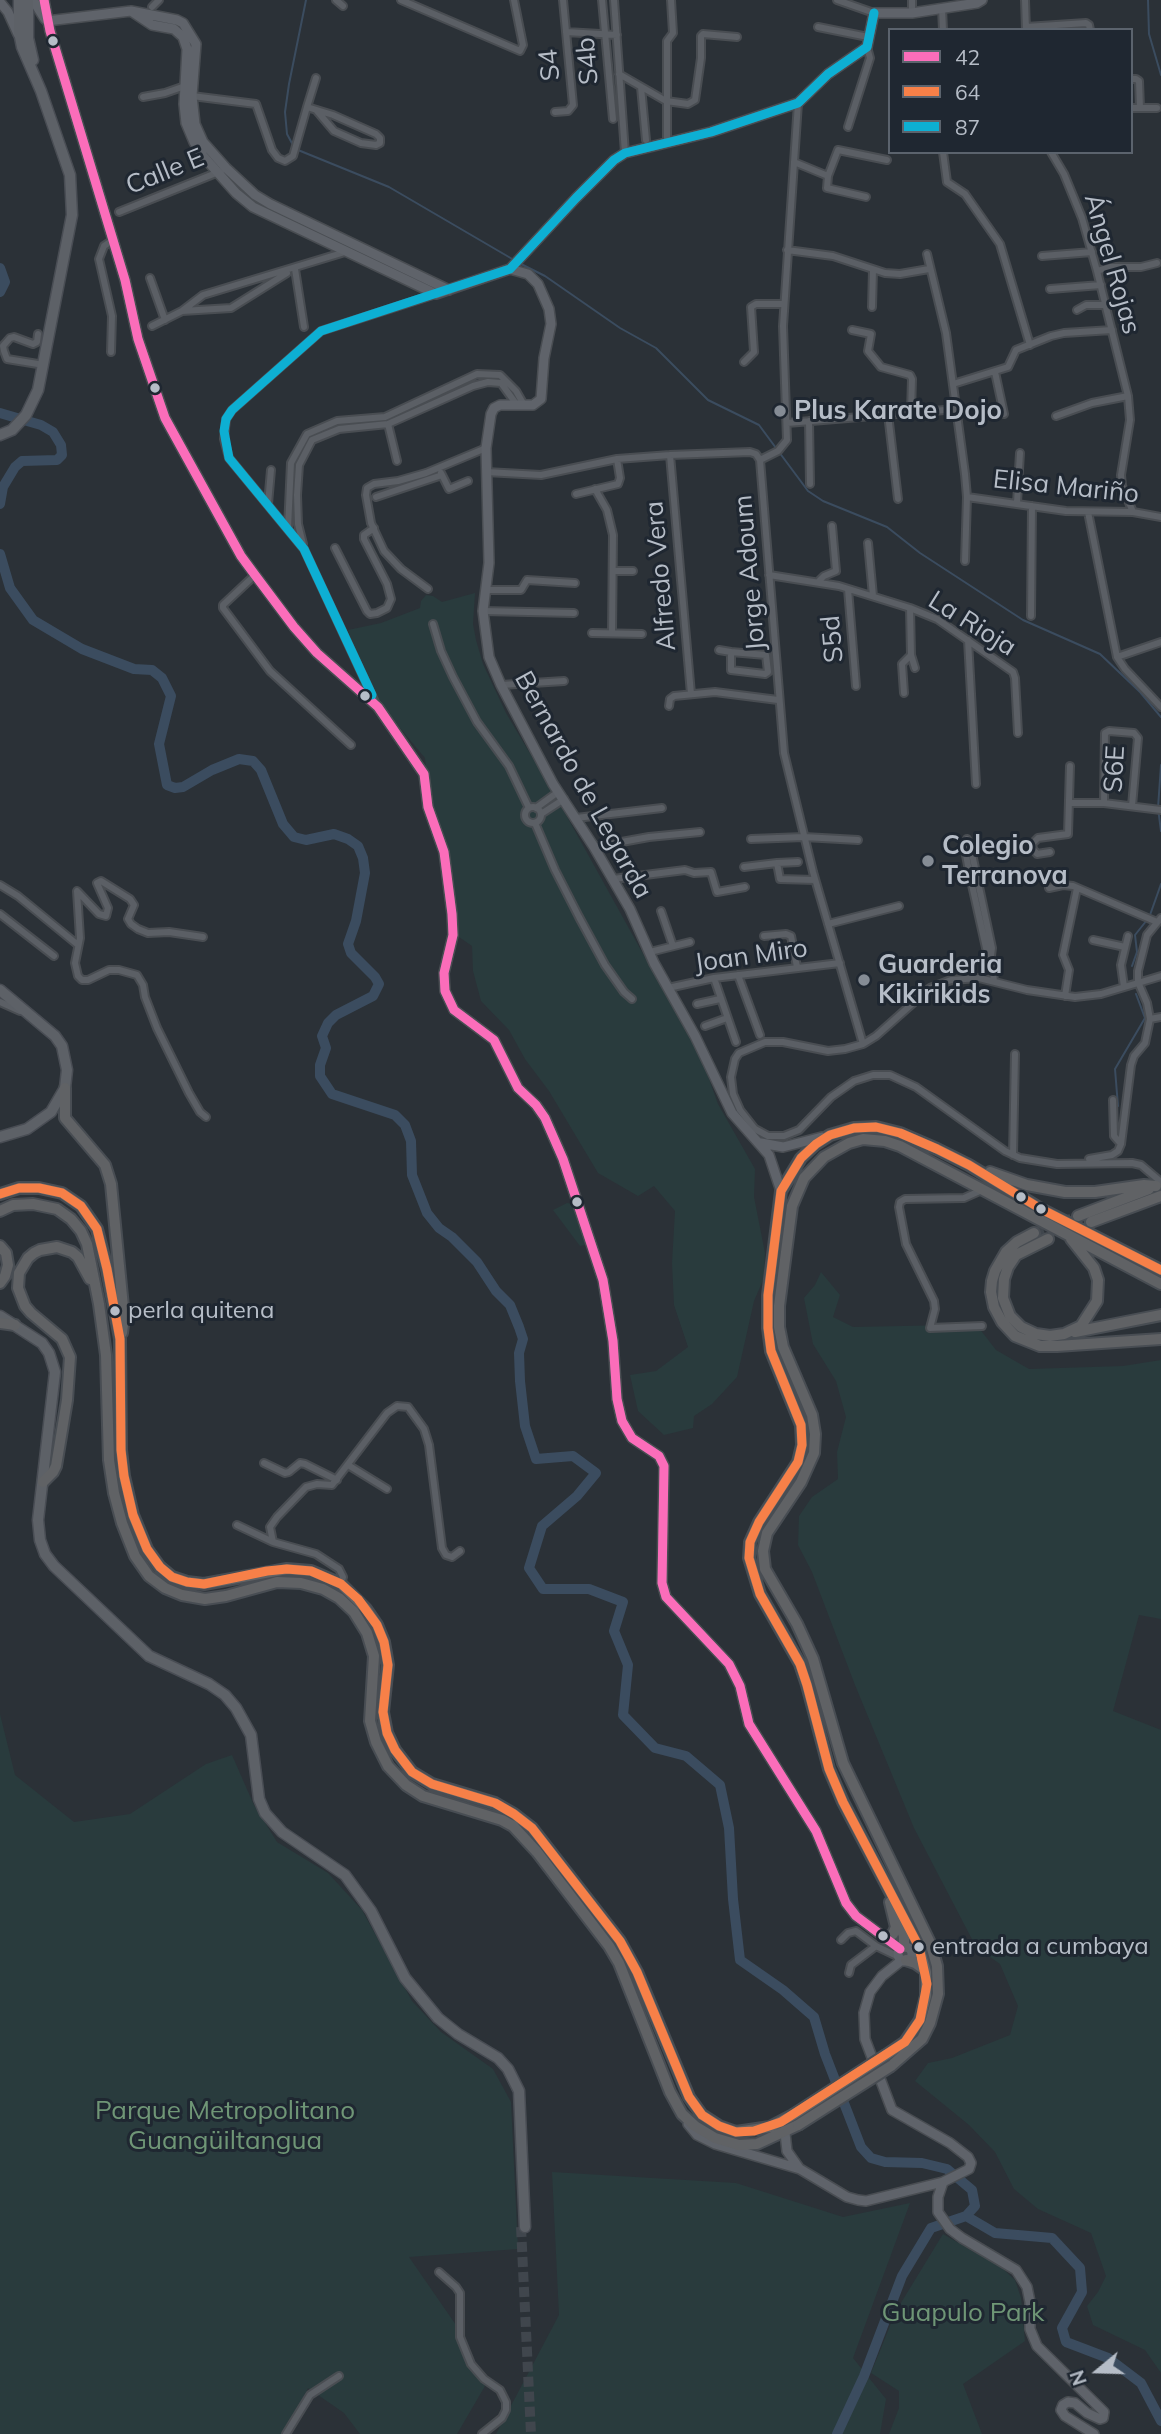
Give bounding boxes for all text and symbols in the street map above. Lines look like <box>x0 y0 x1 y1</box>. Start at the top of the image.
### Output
legend <box>888 28 1133 154</box>
unlabelled marker <box>46 34 60 48</box>
street label: S4b <box>570 36 606 86</box>
text: 42 <box>955 44 980 70</box>
street label: S4 <box>533 48 567 82</box>
text: 64 <box>955 79 980 105</box>
text: 87 <box>955 114 980 140</box>
street label: Calle E <box>121 142 209 202</box>
street label: Ángel Rojas <box>1077 190 1147 338</box>
unlabelled marker <box>148 381 162 395</box>
place label: Plus Karate Dojo <box>794 395 1002 427</box>
marker: Plus Karate Dojo <box>772 403 788 419</box>
street label: Elisa Mariño <box>991 464 1141 510</box>
street label: Jorge Adoum <box>728 494 772 652</box>
street label: Alfredo Vera <box>639 500 683 652</box>
street label: La Rioja <box>922 585 1022 663</box>
street label: S5d <box>815 614 851 664</box>
street label: Bernardo de Legarda <box>508 666 658 904</box>
unlabelled marker <box>358 689 372 703</box>
street label: S6E <box>1098 745 1132 793</box>
place label: Colegio Terranova <box>942 830 1068 892</box>
marker: Colegio Terranova <box>920 853 936 869</box>
street label: Joan Miro <box>693 933 809 979</box>
place label: Guarderia Kikirikids <box>878 949 1002 1010</box>
marker: Guarderia Kikirikids <box>856 972 872 988</box>
unlabelled marker <box>1014 1190 1028 1204</box>
unlabelled marker <box>570 1195 584 1209</box>
unlabelled marker <box>1034 1202 1048 1216</box>
place label: perla quitena <box>128 1297 274 1325</box>
marker: perla quitena <box>108 1304 122 1318</box>
unlabelled marker <box>876 1929 890 1943</box>
place label: entrada a cumbaya <box>932 1933 1149 1961</box>
marker: entrada a cumbaya <box>912 1940 926 1954</box>
park label: Parque Metropolitano Guangüiltangua <box>95 2095 355 2156</box>
park label: Guapulo Park <box>882 2297 1044 2329</box>
north arrow <box>1063 2336 1133 2406</box>
text: N <box>1064 2367 1092 2389</box>

